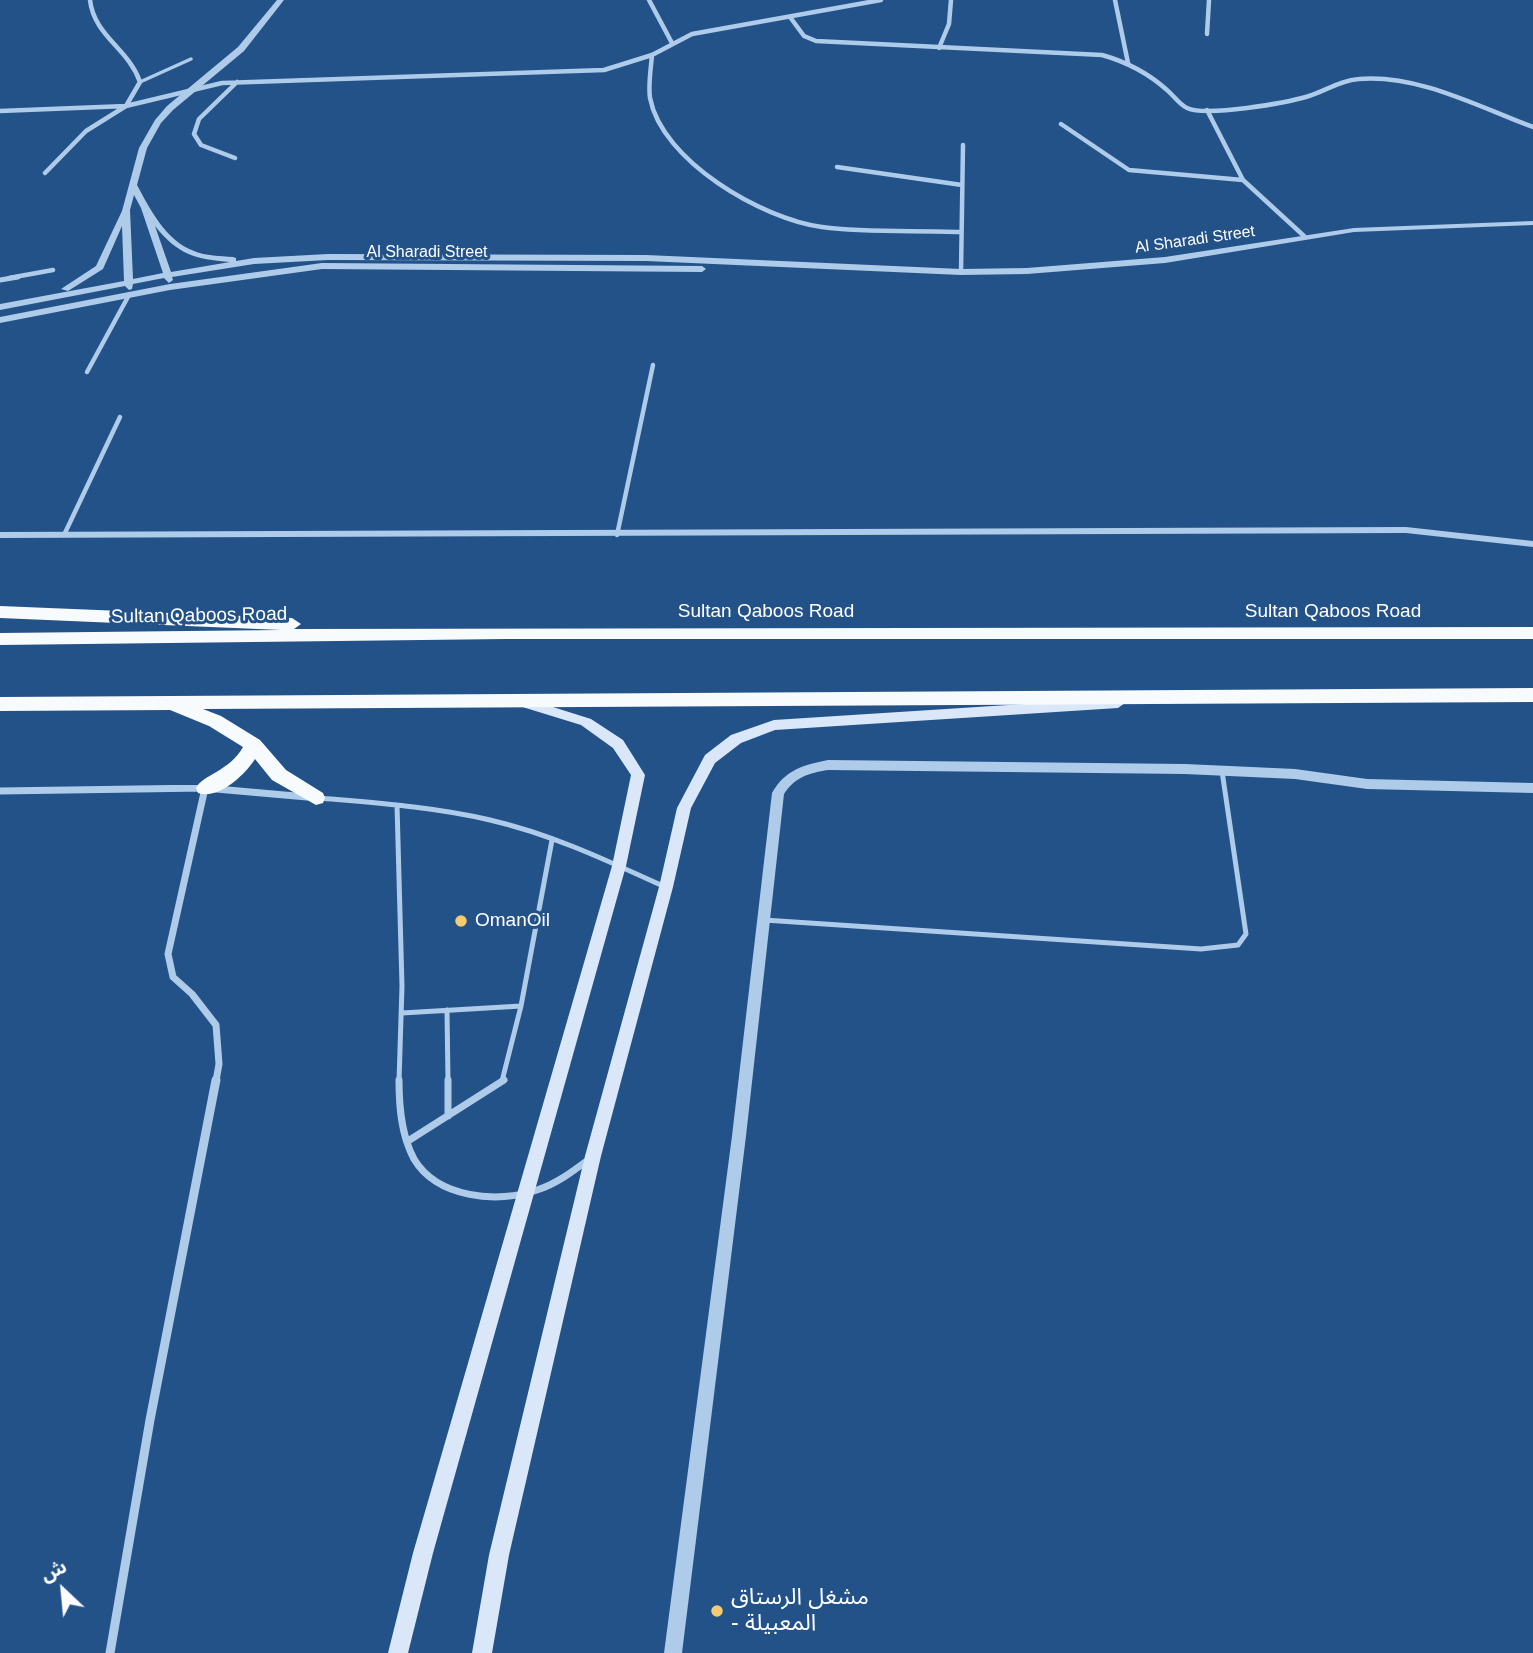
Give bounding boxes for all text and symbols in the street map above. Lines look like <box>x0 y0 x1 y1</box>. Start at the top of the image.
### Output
street label: Al Sharadi Street <box>1134 222 1256 258</box>
street label: Al Sharadi Street <box>367 243 487 263</box>
street label: Sultan Qaboos Road <box>678 601 854 623</box>
street label: Sultan Qaboos Road <box>1245 601 1421 623</box>
street label: Sultan Qaboos Road <box>111 603 287 629</box>
place label: OmanOil <box>475 910 550 932</box>
marker: OmanOil <box>453 913 469 929</box>
north arrow <box>28 1555 98 1625</box>
text: ش <box>37 1556 70 1586</box>
place label: مشغل الرستاق - المعبيلة <box>731 1584 869 1638</box>
marker: مشغل الرستاق - المعبيلة <box>709 1603 725 1619</box>

